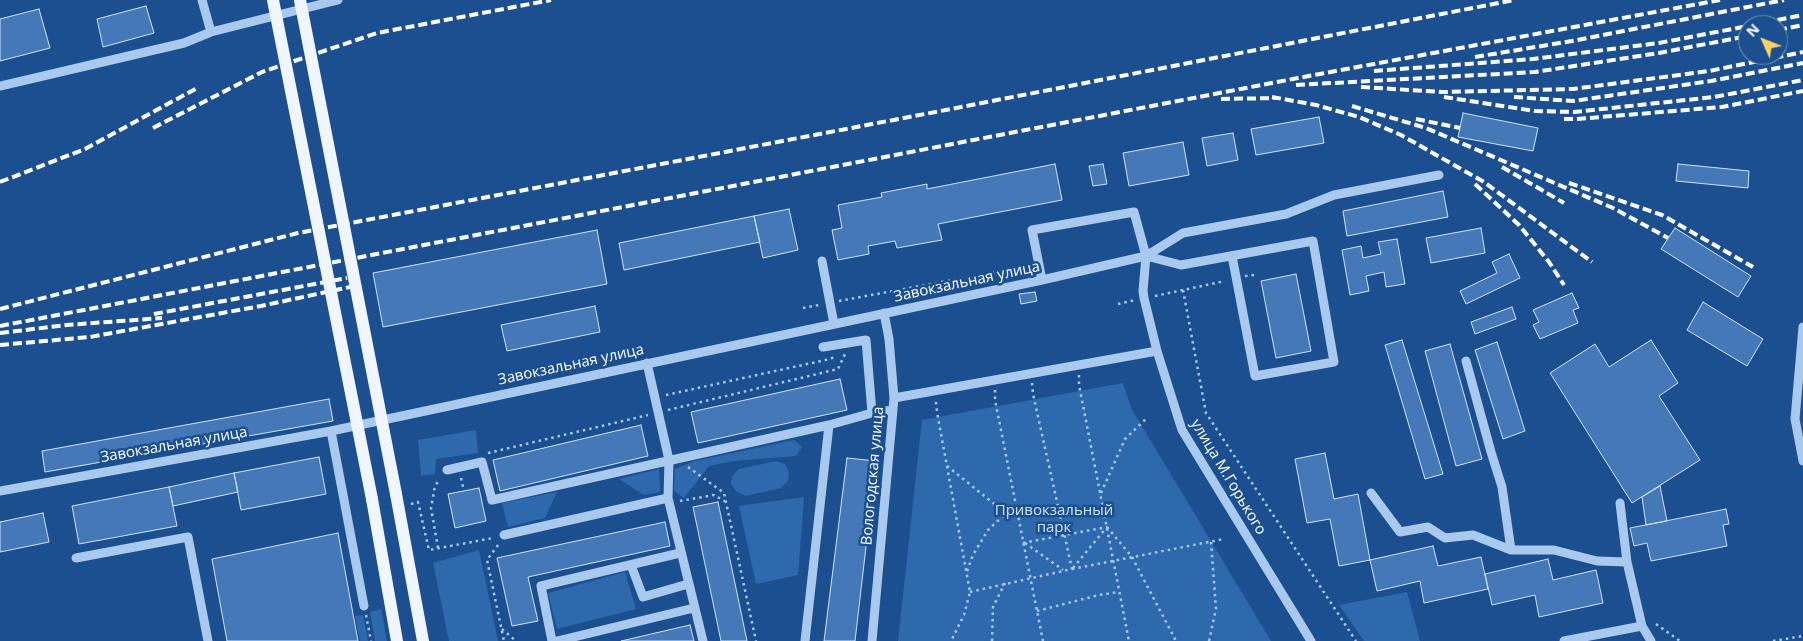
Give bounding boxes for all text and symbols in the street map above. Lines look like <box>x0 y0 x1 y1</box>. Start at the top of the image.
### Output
north arrow <box>1738 15 1788 65</box>
text: N <box>1742 19 1763 41</box>
street label: Завокзальная улица <box>892 258 1042 306</box>
street label: Завокзальная улица <box>496 341 646 389</box>
street label: Вологодская улица <box>858 406 888 546</box>
street label: улица М.Горького <box>1186 416 1270 538</box>
street label: Завокзальная улица <box>99 423 249 467</box>
park label: Привокзальный парк <box>995 502 1113 537</box>

